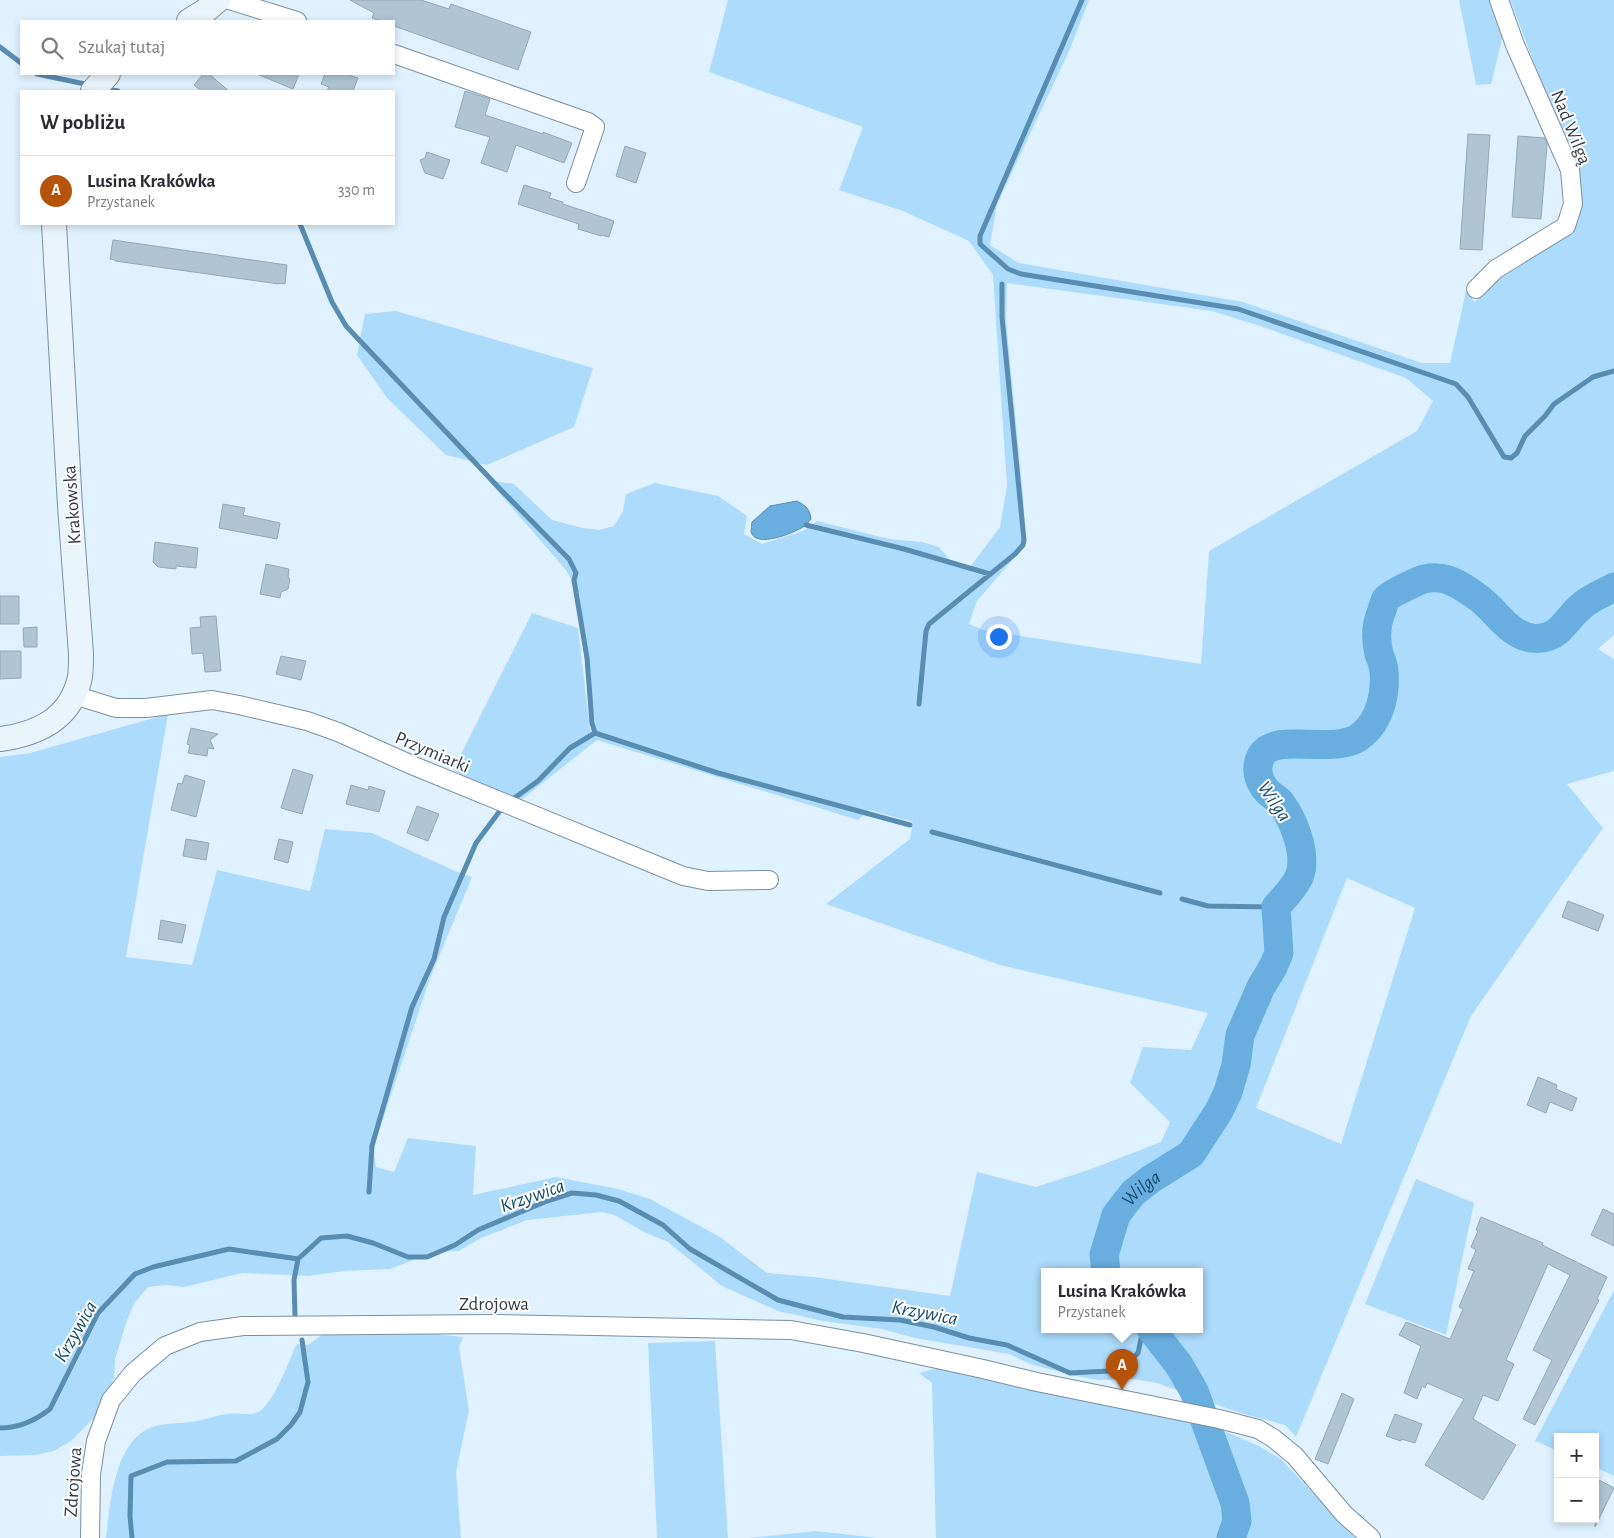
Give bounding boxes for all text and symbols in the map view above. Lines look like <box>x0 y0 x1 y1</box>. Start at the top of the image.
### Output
search box <box>20 20 395 75</box>
icon: search <box>38 34 66 62</box>
text: Szukaj tutaj <box>78 38 165 57</box>
street label: Nad Wilgą <box>1547 88 1594 168</box>
text: W pobliżu <box>40 112 125 133</box>
text: Lusina Krakówka <box>87 172 216 191</box>
text: A <box>51 182 61 198</box>
text: 330 m <box>338 182 375 198</box>
text: Przystanek <box>87 194 155 210</box>
street label: Krakowska <box>60 464 85 545</box>
your location <box>986 624 1012 650</box>
street label: Przymiarki <box>392 728 473 777</box>
water label: Wilga <box>1254 778 1295 825</box>
water label: Wilga <box>1118 1167 1164 1210</box>
water label: Krzywica <box>497 1176 567 1216</box>
popup <box>1041 1268 1203 1333</box>
text: Lusina Krakówka <box>1058 1282 1186 1301</box>
street label: Zdrojowa <box>459 1295 529 1314</box>
water label: Krzywica <box>890 1297 960 1329</box>
water label: Krzywica <box>51 1298 101 1365</box>
text: Przystanek <box>1058 1304 1125 1320</box>
pin: A <box>1106 1349 1138 1390</box>
map controls <box>1554 1433 1599 1523</box>
button: + <box>1554 1433 1599 1478</box>
street label: Zdrojowa <box>62 1446 85 1518</box>
button: − <box>1554 1478 1599 1523</box>

